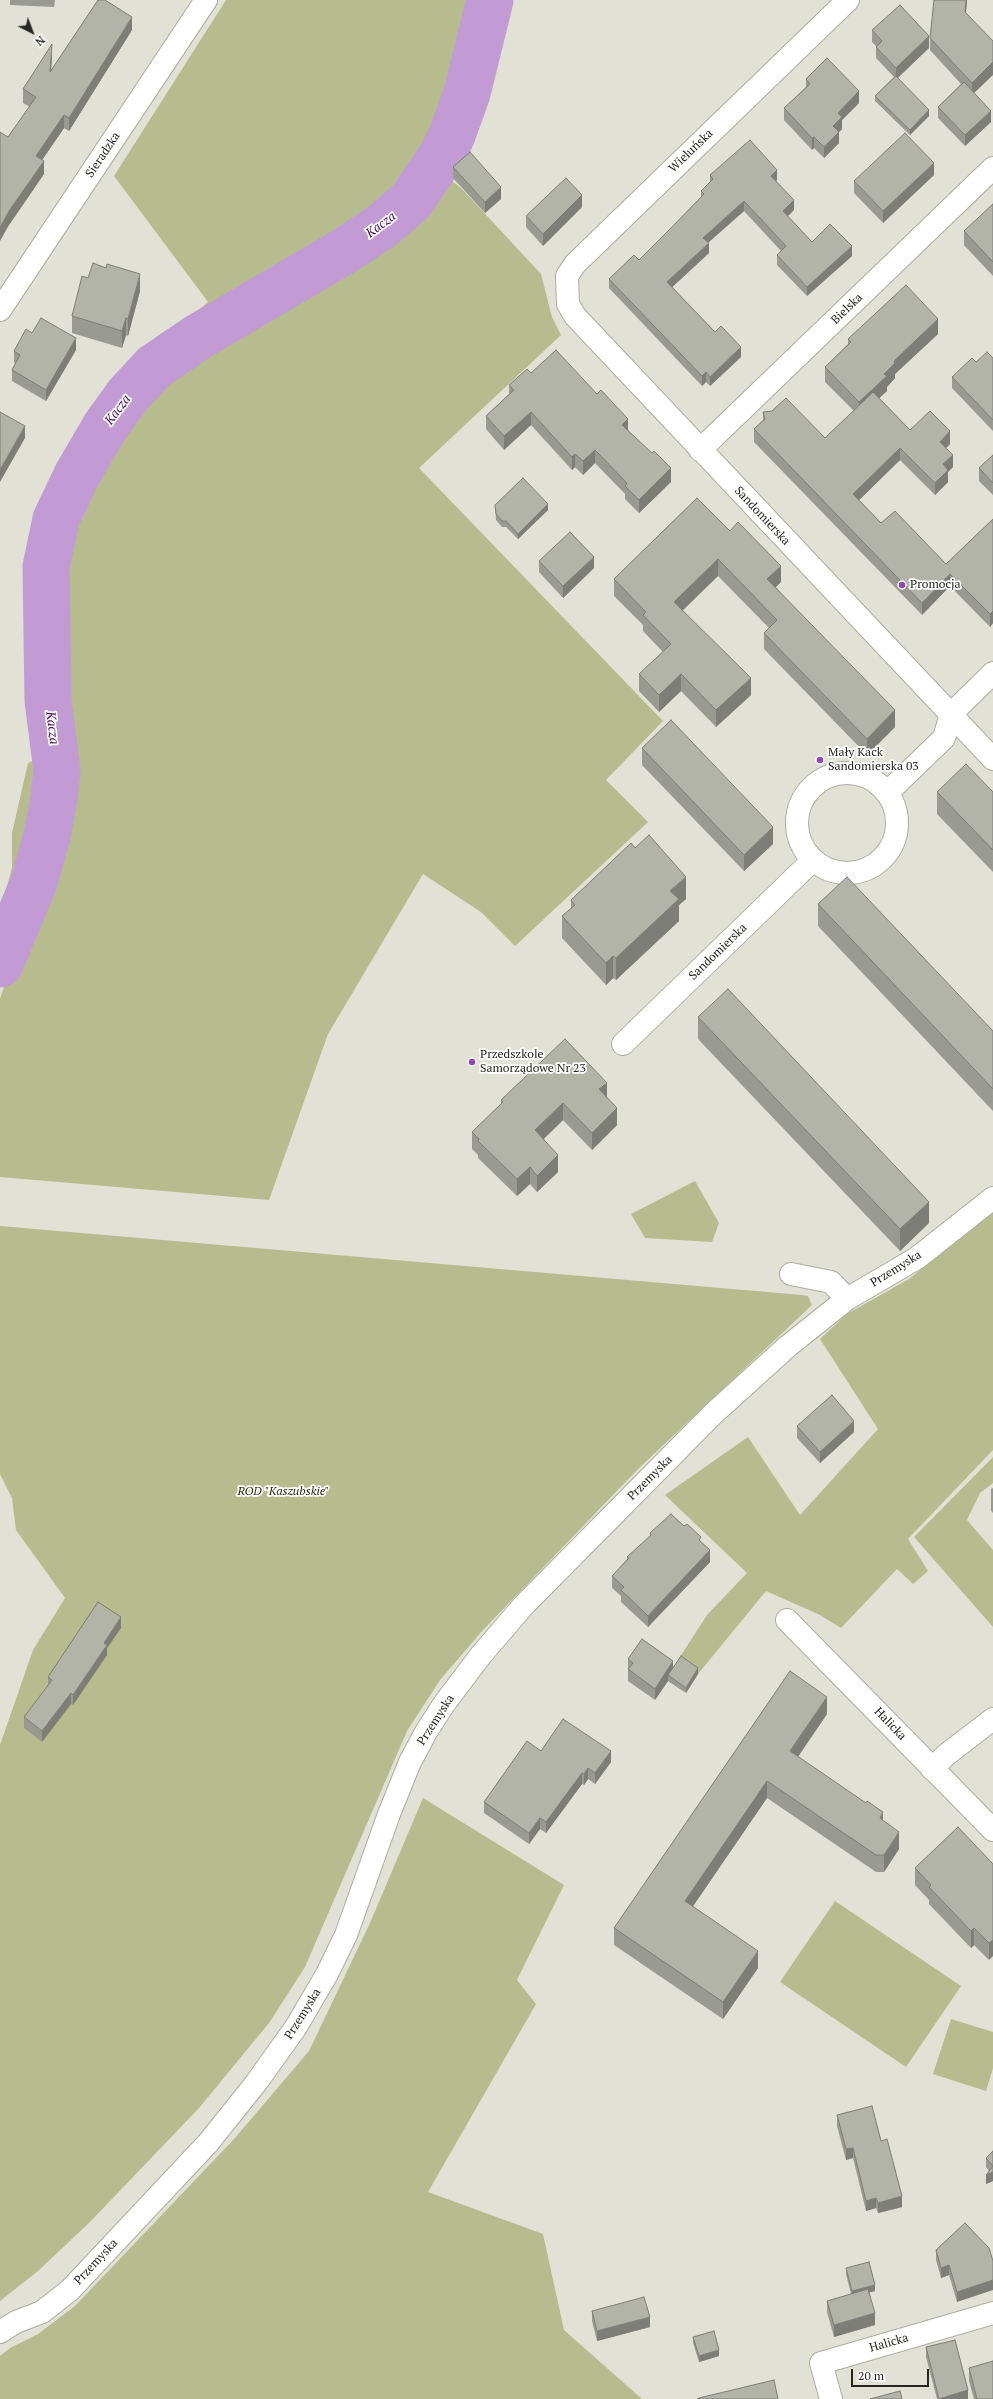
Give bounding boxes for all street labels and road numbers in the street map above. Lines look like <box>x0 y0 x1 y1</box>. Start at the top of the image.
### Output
street label: Wieluńska <box>666 126 716 176</box>
street label: Sieradzka <box>83 130 123 180</box>
street label: Bielska <box>828 291 866 327</box>
street label: Sandomierska <box>731 484 793 548</box>
street label: Sandomierska <box>686 921 750 983</box>
street label: Przemyska <box>868 1248 924 1290</box>
street label: Przemyska <box>625 1453 675 1503</box>
street label: Przemyska <box>414 1692 458 1748</box>
street label: Halicka <box>871 1705 909 1743</box>
street label: Przemyska <box>282 1986 324 2042</box>
street label: Przemyska <box>71 2236 121 2288</box>
street label: Halicka <box>868 2331 910 2355</box>

